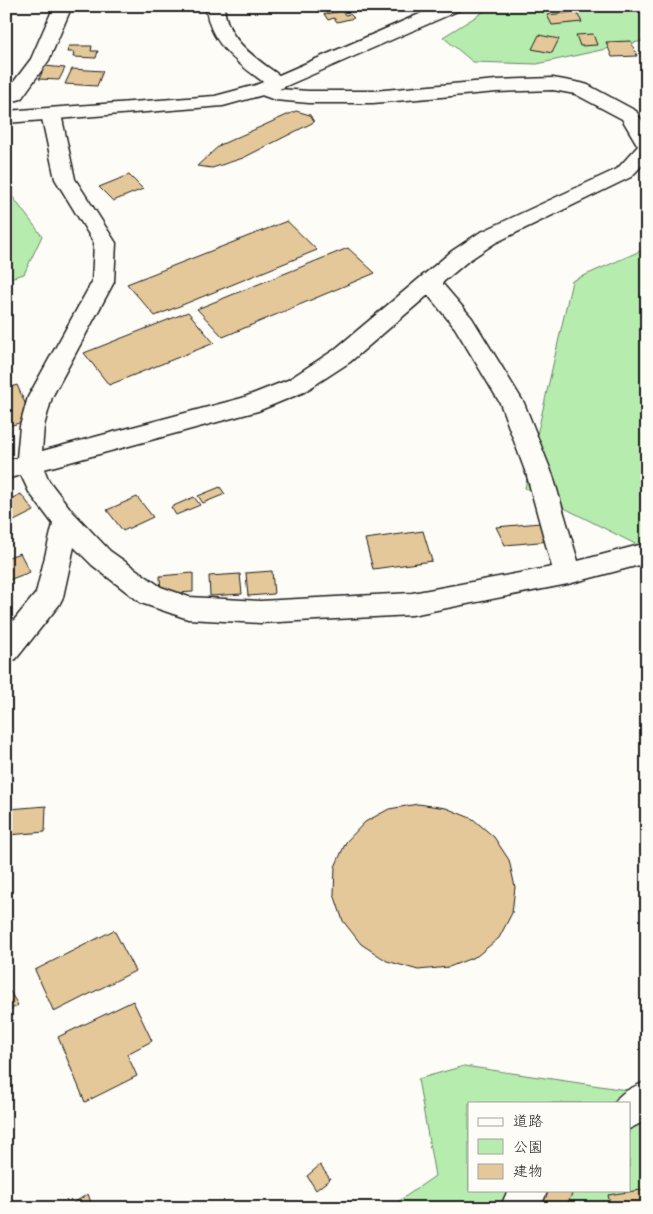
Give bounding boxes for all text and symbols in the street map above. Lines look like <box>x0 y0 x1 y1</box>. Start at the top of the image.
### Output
legend <box>468 1102 630 1192</box>
text: 道路 <box>513 1111 543 1133</box>
text: 公園 <box>513 1137 543 1159</box>
text: 建物 <box>513 1161 543 1183</box>

